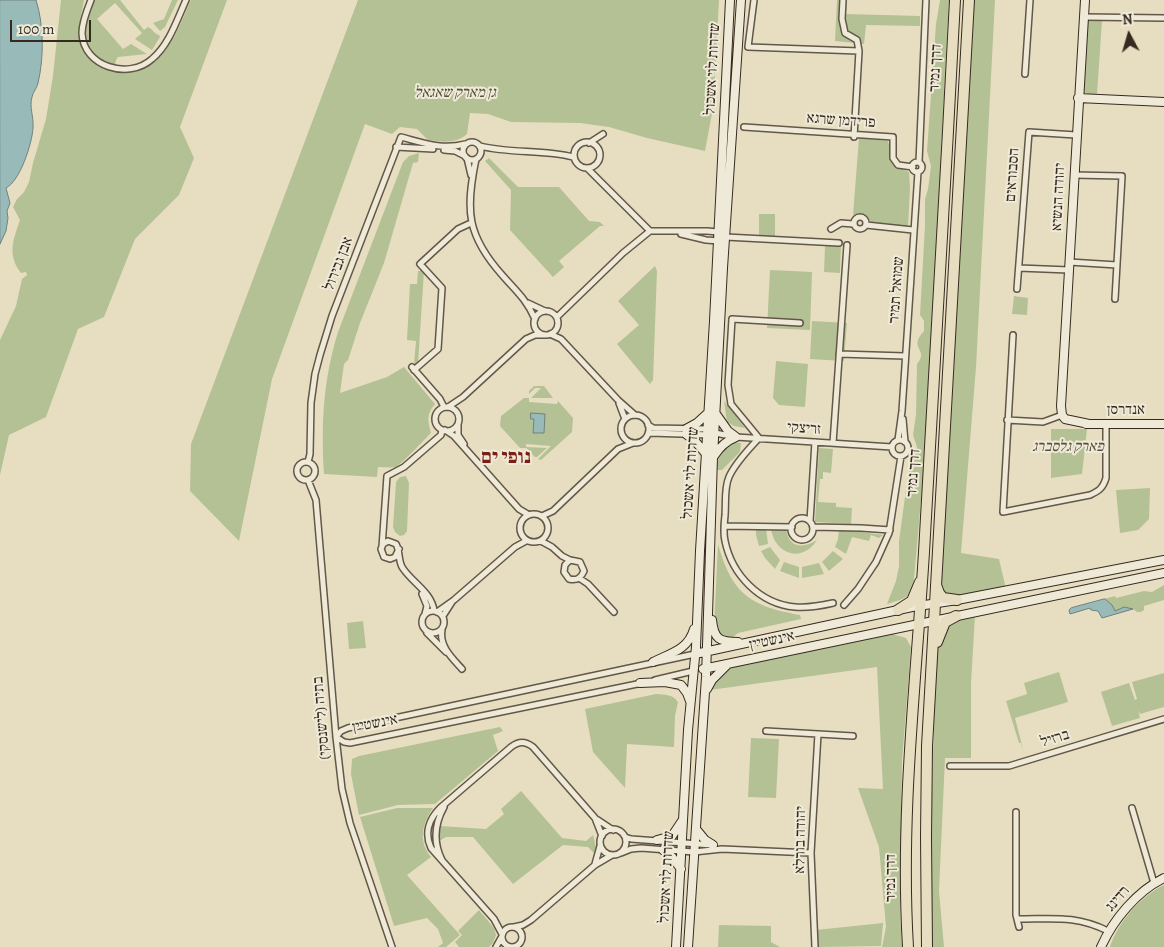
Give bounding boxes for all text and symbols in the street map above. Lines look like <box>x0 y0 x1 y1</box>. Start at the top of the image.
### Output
scale bar <box>12 10 94 42</box>
north arrow <box>1104 10 1154 60</box>
text: N <box>1121 10 1133 30</box>
text: 100 m <box>18 19 55 39</box>
street label: שדרות לוי אשכול <box>702 22 724 116</box>
street label: דרך נמיר <box>926 44 946 92</box>
park label: גן מארק שאגאל <box>414 84 496 102</box>
street label: פרידמן שרגא <box>806 110 876 132</box>
street label: הסבוראים <box>1002 147 1024 203</box>
street label: יהודה הנשיא <box>1048 163 1070 231</box>
street label: אבן גבירול <box>321 235 357 293</box>
street label: שמואל תמיר <box>886 256 908 324</box>
street label: אנדרסן <box>1107 401 1145 419</box>
street label: זריצקי <box>786 419 822 439</box>
street label: שדרות לוי אשכול <box>679 426 703 520</box>
park label: פארק גלסברג <box>1032 438 1104 456</box>
district label: נופי ים <box>481 446 531 470</box>
street label: דרך נמיר <box>903 448 925 498</box>
street label: אינשטיין <box>748 627 796 655</box>
street label: בתיה (לישנסקי) <box>309 676 335 760</box>
street label: אינשטיין <box>351 711 399 737</box>
street label: ברזיל <box>1038 726 1072 752</box>
street label: יהודה בורלא <box>791 806 811 874</box>
street label: שדרות לוי אשכול <box>656 830 678 924</box>
street label: דרך נמיר <box>882 854 900 902</box>
street label: רדינג <box>1102 882 1134 916</box>

